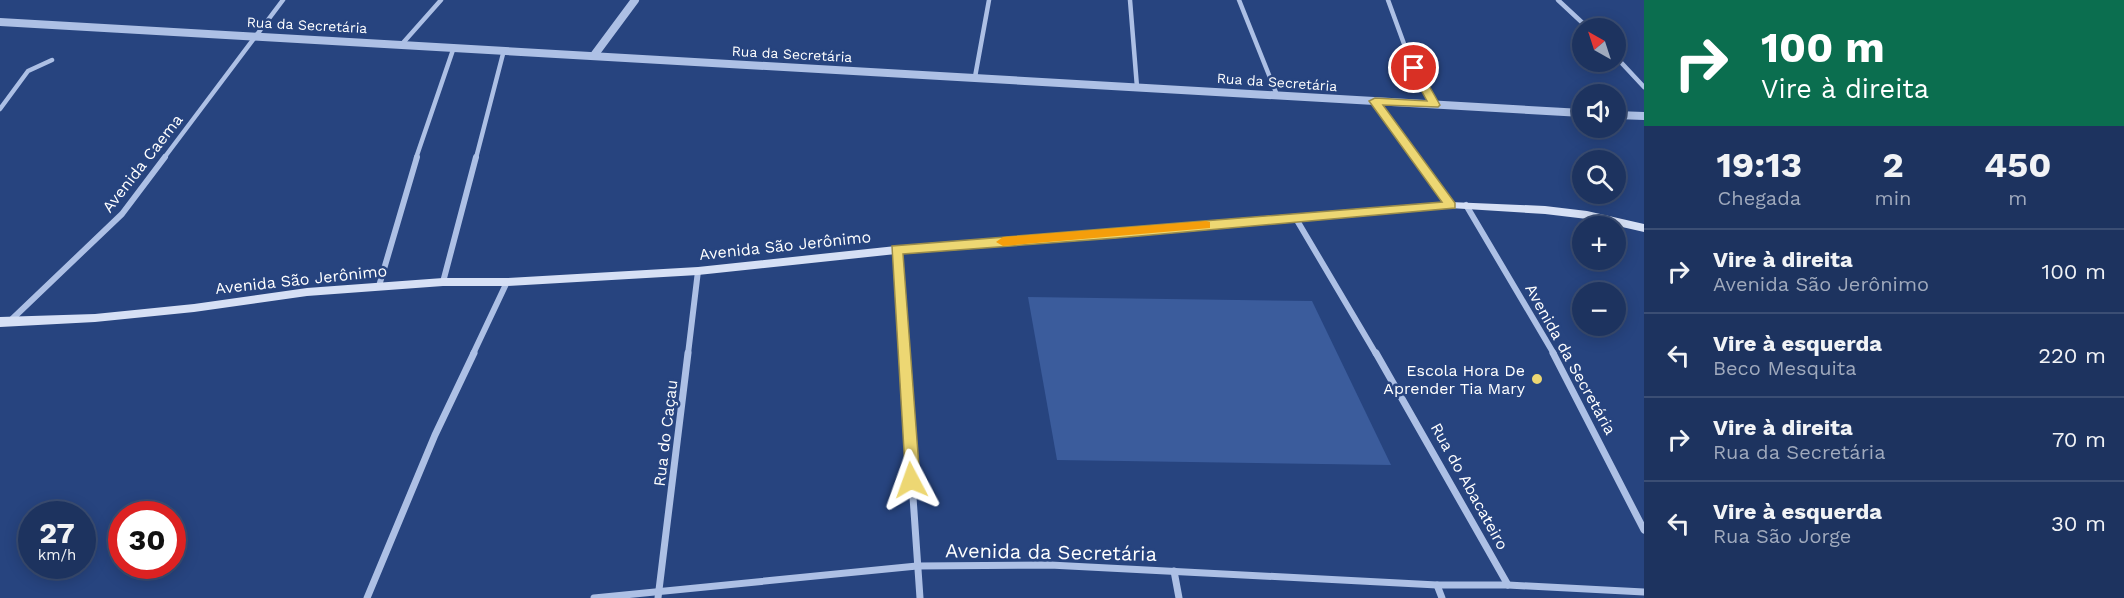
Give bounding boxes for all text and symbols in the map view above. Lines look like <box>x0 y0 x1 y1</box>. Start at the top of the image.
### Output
street label: Rua da Secretária <box>246 14 368 36</box>
north arrow <box>1572 18 1626 72</box>
map controls <box>1572 18 1626 336</box>
text: 100 m <box>1761 23 1885 72</box>
icon: right <box>1662 24 1740 102</box>
pin <box>1388 42 1439 93</box>
street label: Rua da Secretária <box>731 43 853 65</box>
icon: arrive <box>1397 51 1430 84</box>
street label: Rua da Secretária <box>1216 70 1338 94</box>
text: Vire à direita <box>1761 73 1929 105</box>
button: sound <box>1572 84 1626 138</box>
street label: Avenida Caema <box>98 110 187 216</box>
text: 19:13 <box>1717 144 1802 186</box>
text: 2 <box>1882 144 1904 186</box>
text: 450 <box>1984 144 2051 186</box>
button: search <box>1572 150 1626 204</box>
text: Chegada <box>1718 186 1801 210</box>
text: min <box>1875 186 1911 210</box>
text: m <box>2008 186 2027 210</box>
button: + <box>1572 216 1626 270</box>
street label: Avenida São Jerônimo <box>698 227 872 264</box>
text: Vire à direita <box>1713 247 1853 272</box>
icon: right <box>1662 255 1695 288</box>
text: 100 m <box>2042 259 2106 284</box>
street label: Avenida São Jerônimo <box>214 261 388 298</box>
text: Avenida São Jerônimo <box>1713 272 1929 296</box>
street label: Avenida da Secretária <box>1521 281 1620 438</box>
button: − <box>1572 282 1626 336</box>
text: Vire à esquerda <box>1713 331 1882 356</box>
icon: left <box>1662 339 1695 372</box>
text: 220 m <box>2038 343 2106 368</box>
text: Beco Mesquita <box>1713 356 1857 380</box>
place label: Escola Hora De Aprender Tia Mary <box>1383 361 1526 398</box>
marker: Escola Hora De Aprender Tia Mary <box>1530 372 1544 386</box>
street label: Rua do Caçau <box>650 379 681 488</box>
text: Vire à direita <box>1713 415 1853 440</box>
street label: Rua do Abacateiro <box>1427 419 1512 553</box>
icon: right <box>1662 423 1695 456</box>
text: 70 m <box>2052 427 2106 452</box>
text: Rua da Secretária <box>1713 440 1885 464</box>
position arrow <box>879 448 943 512</box>
text: Vire à esquerda <box>1713 499 1882 524</box>
speed limit sign: 30 <box>108 501 186 579</box>
icon: left <box>1662 507 1695 540</box>
text: 30 m <box>2051 511 2106 536</box>
text: 27 <box>39 515 75 550</box>
text: Rua São Jorge <box>1713 524 1851 548</box>
street label: Avenida da Secretária <box>945 538 1157 566</box>
text: km/h <box>38 546 76 564</box>

